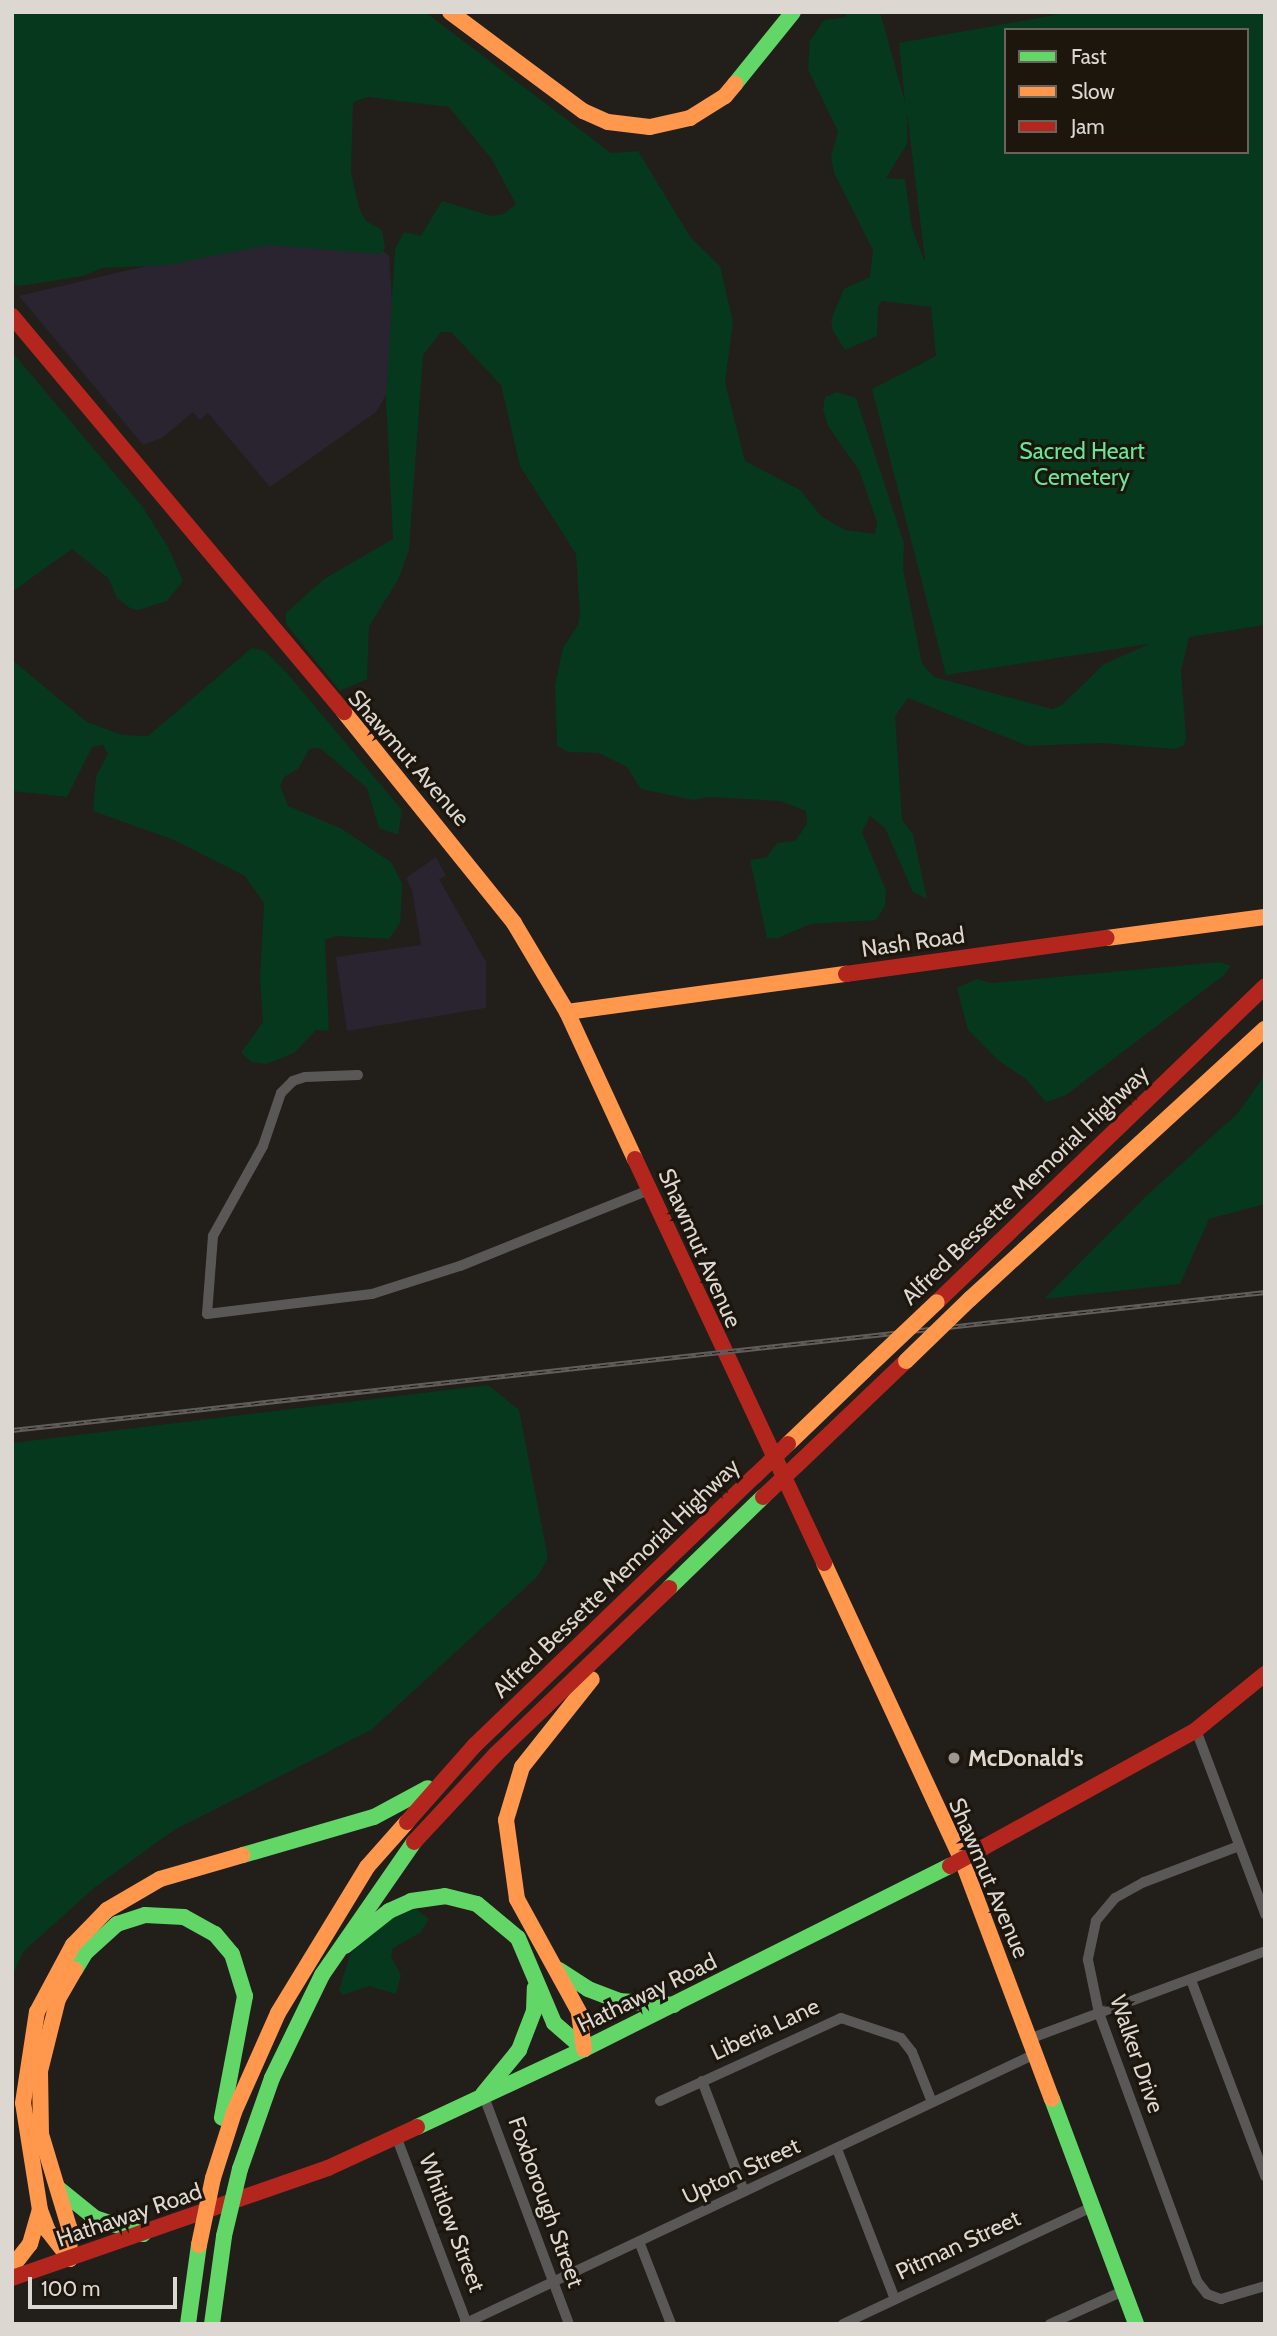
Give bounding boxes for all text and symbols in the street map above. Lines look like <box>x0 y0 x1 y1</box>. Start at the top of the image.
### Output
legend <box>1004 28 1249 154</box>
text: Fast <box>1071 44 1107 69</box>
text: Slow <box>1071 79 1115 104</box>
text: Jam <box>1071 114 1105 139</box>
park label: Sacred Heart Cemetery <box>1019 437 1145 491</box>
street label: Shawmut Avenue <box>342 684 476 832</box>
street label: Nash Road <box>860 921 966 963</box>
street label: Alfred Bessette Memorial Highway <box>896 1060 1154 1310</box>
street label: Shawmut Avenue <box>653 1164 747 1332</box>
street label: Alfred Bessette Memorial Highway <box>487 1453 745 1703</box>
place label: McDonald's <box>968 1744 1084 1772</box>
marker: McDonald's <box>946 1750 962 1766</box>
street label: Shawmut Avenue <box>943 1794 1035 1962</box>
street label: Hathaway Road <box>573 1947 721 2039</box>
street label: Walker Drive <box>1104 1991 1170 2117</box>
street label: Liberia Lane <box>706 1992 824 2066</box>
street label: Foxborough Street <box>502 2113 590 2291</box>
street label: Upton Street <box>678 2132 804 2210</box>
street label: Whitlow Street <box>413 2150 491 2296</box>
street label: Hathaway Road <box>53 2177 205 2253</box>
street label: Pitman Street <box>891 2204 1025 2286</box>
scale bar <box>32 2262 180 2306</box>
text: 100 m <box>41 2276 100 2301</box>

